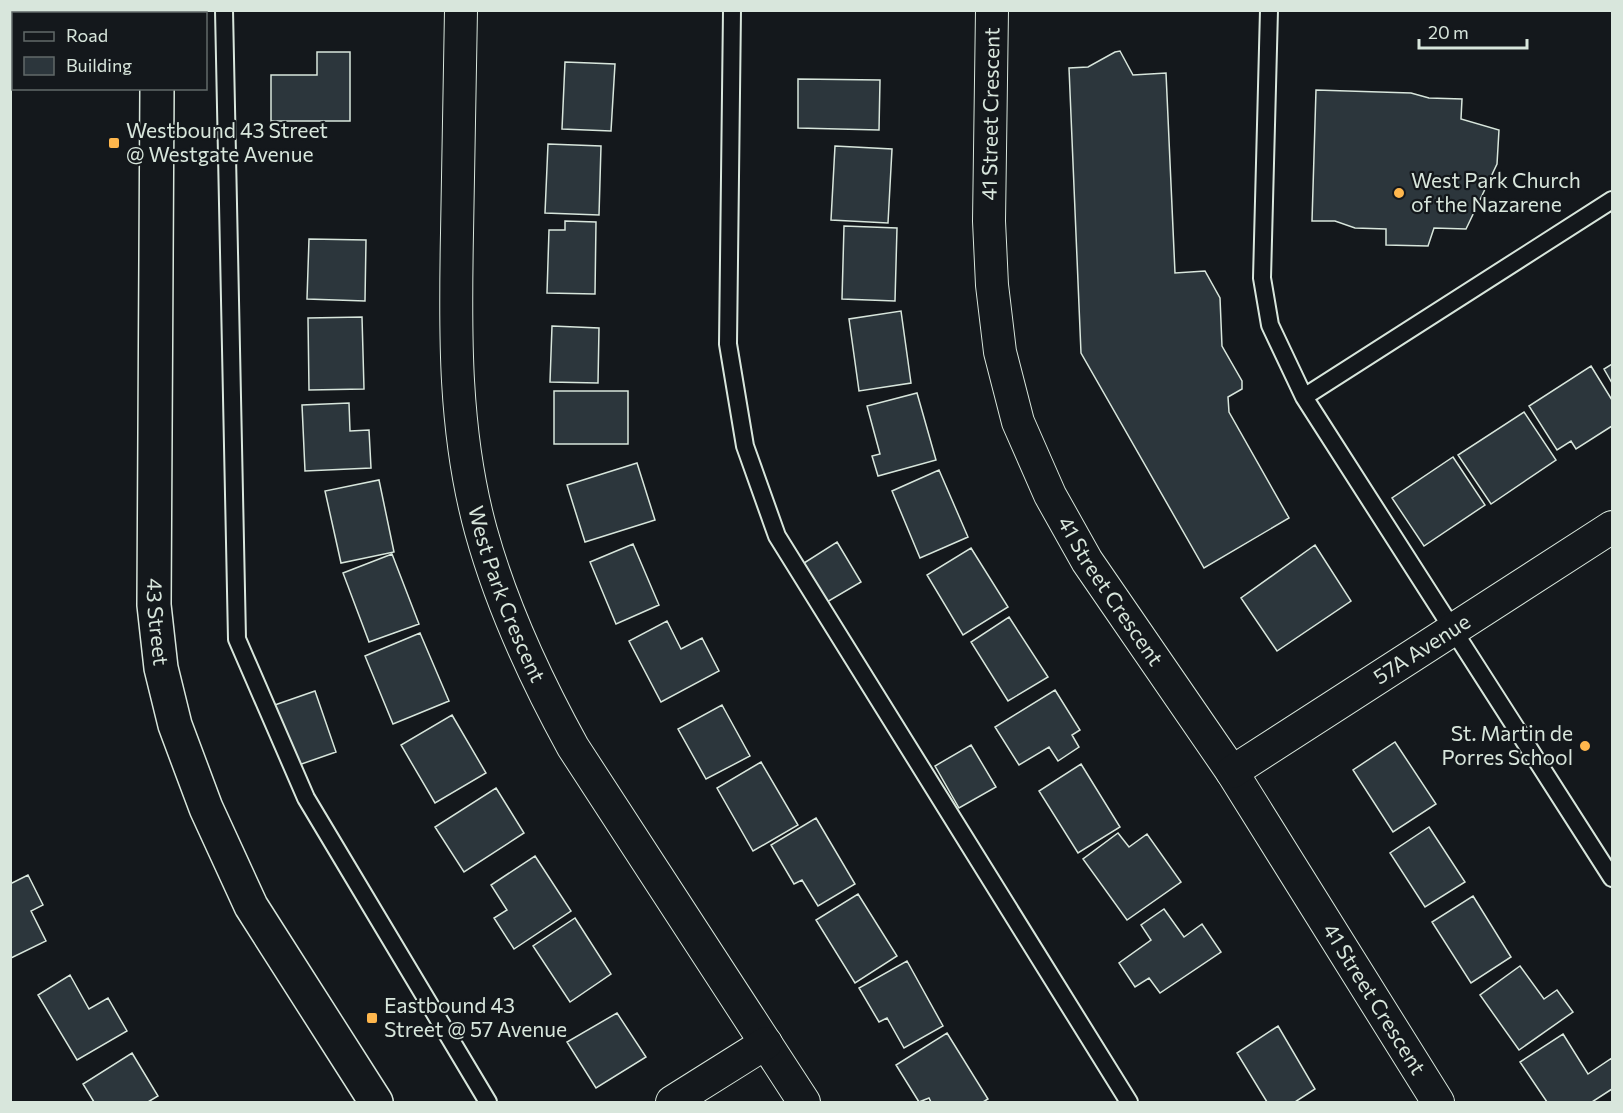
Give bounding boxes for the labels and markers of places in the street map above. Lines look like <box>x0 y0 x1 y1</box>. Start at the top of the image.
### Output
place label: Westbound 43 Street @ Westgate Avenue <box>126 117 328 166</box>
marker: Westbound 43 Street @ Westgate Avenue <box>107 136 121 150</box>
place label: West Park Church of the Nazarene <box>1411 167 1581 216</box>
marker: West Park Church of the Nazarene <box>1392 186 1406 200</box>
place label: St. Martin de Porres School <box>1441 720 1573 769</box>
marker: St. Martin de Porres School <box>1578 739 1592 753</box>
place label: Eastbound 43 Street @ 57 Avenue <box>384 992 567 1041</box>
marker: Eastbound 43 Street @ 57 Avenue <box>365 1011 379 1025</box>

